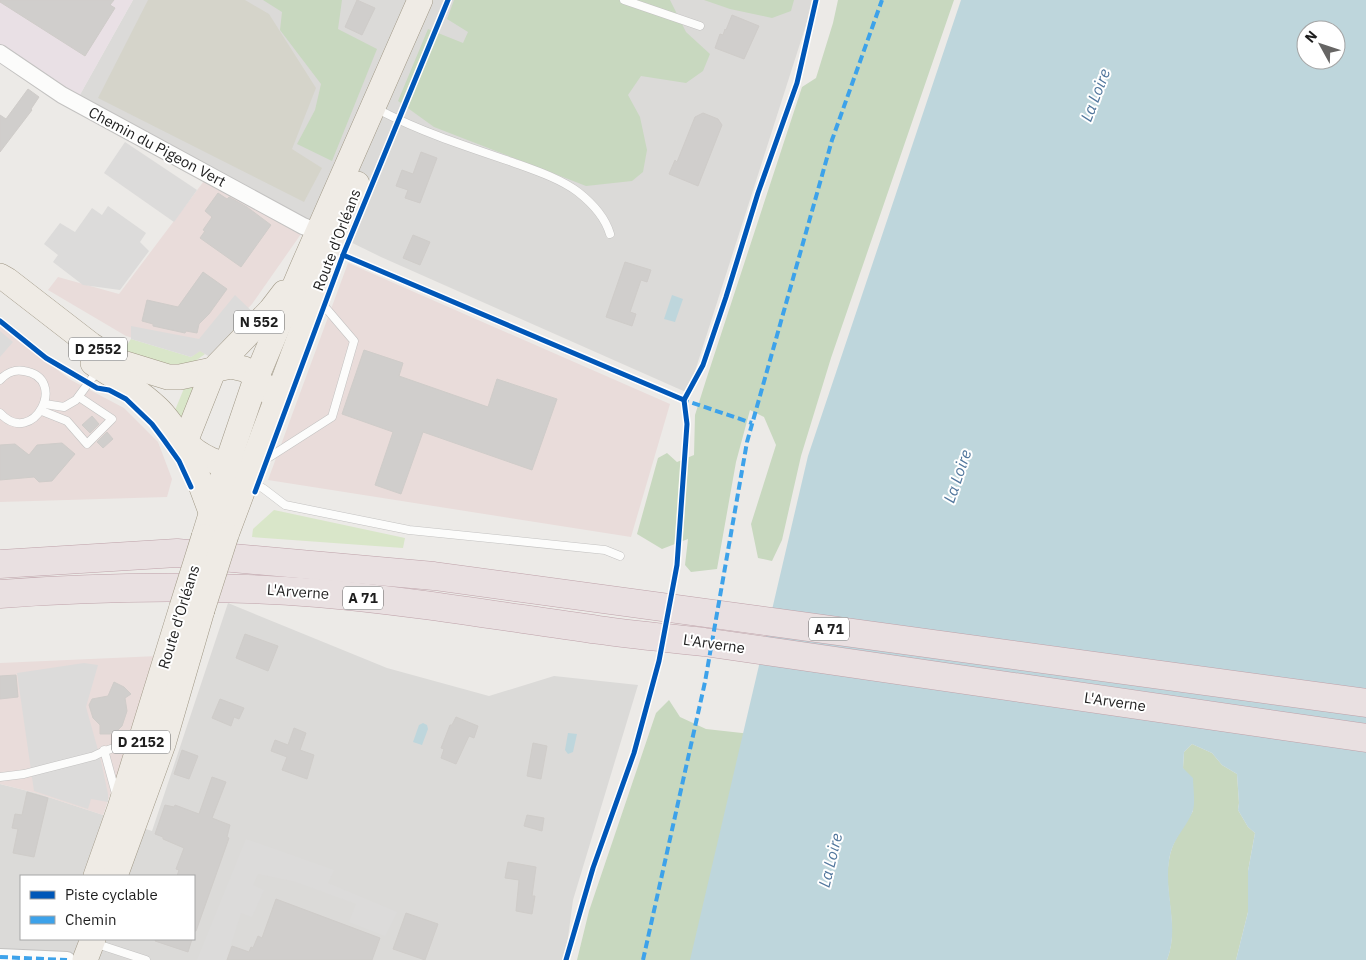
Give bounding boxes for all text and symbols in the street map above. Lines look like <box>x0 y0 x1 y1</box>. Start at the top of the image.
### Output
north arrow <box>1296 20 1346 70</box>
text: N <box>1301 27 1321 46</box>
water label: La Loire <box>1076 66 1114 124</box>
street label: Chemin du Pigeon Vert <box>85 102 229 191</box>
street label: Route d'Orléans <box>308 186 365 294</box>
road number: N 552 <box>234 311 284 334</box>
road number: D 2552 <box>69 338 127 360</box>
water label: La Loire <box>939 447 975 505</box>
street label: Route d'Orléans <box>154 563 203 671</box>
street label: L'Arverne <box>266 580 330 603</box>
road number: A 71 <box>343 586 383 610</box>
road number: A 71 <box>809 618 849 640</box>
street label: L'Arverne <box>682 630 746 657</box>
street label: L'Arverne <box>1083 688 1147 715</box>
road number: D 2152 <box>112 730 170 754</box>
water label: La Loire <box>814 831 846 889</box>
legend <box>20 875 195 940</box>
text: Piste cyclable <box>65 885 158 904</box>
text: Chemin <box>65 910 116 929</box>

